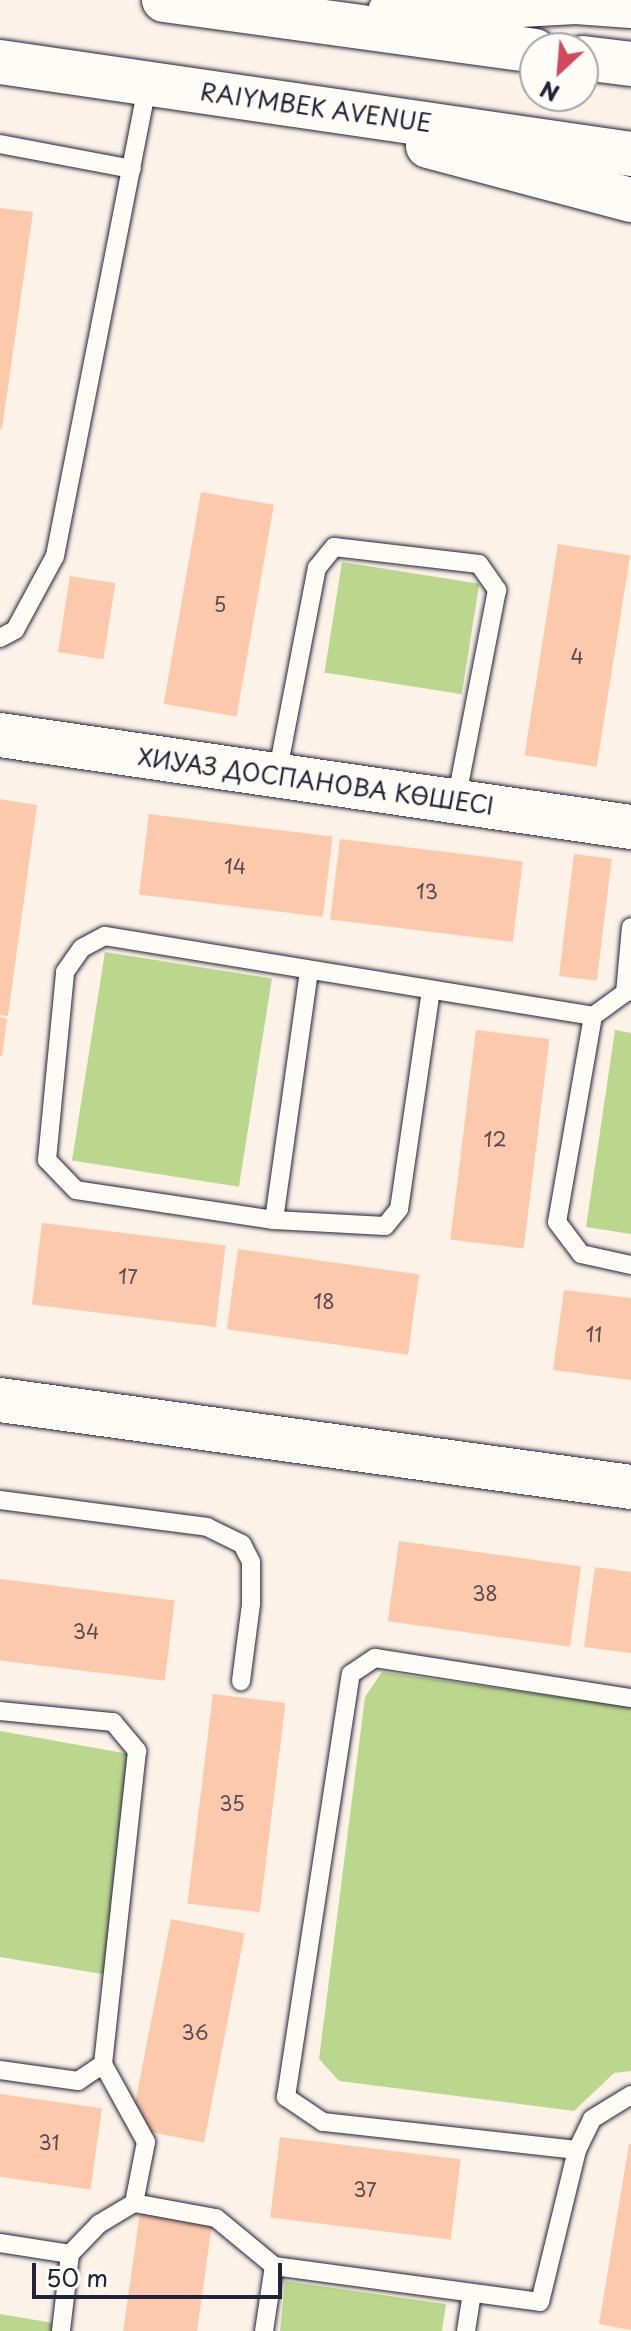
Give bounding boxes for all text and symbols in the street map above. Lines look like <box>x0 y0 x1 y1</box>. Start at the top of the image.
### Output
north arrow <box>519 32 599 112</box>
text: N <box>534 74 564 111</box>
street label: RAIYMBEK AVENUE <box>197 76 435 138</box>
house number: 5 <box>214 592 226 616</box>
house number: 4 <box>570 644 584 668</box>
street label: ХИУАЗ ДОСПАНОВА КӨШЕСІ <box>136 742 496 820</box>
house number: 14 <box>224 854 246 878</box>
house number: 13 <box>416 879 438 903</box>
house number: 12 <box>483 1127 507 1151</box>
house number: 17 <box>118 1264 138 1288</box>
house number: 18 <box>313 1289 335 1313</box>
house number: 11 <box>586 1322 602 1346</box>
house number: 38 <box>472 1581 498 1605</box>
house number: 34 <box>73 1619 99 1643</box>
house number: 35 <box>219 1791 245 1815</box>
house number: 36 <box>181 2020 209 2044</box>
house number: 31 <box>39 2130 59 2154</box>
house number: 37 <box>353 2177 377 2201</box>
scale bar <box>36 2247 286 2297</box>
text: 50 m <box>46 2259 108 2295</box>

